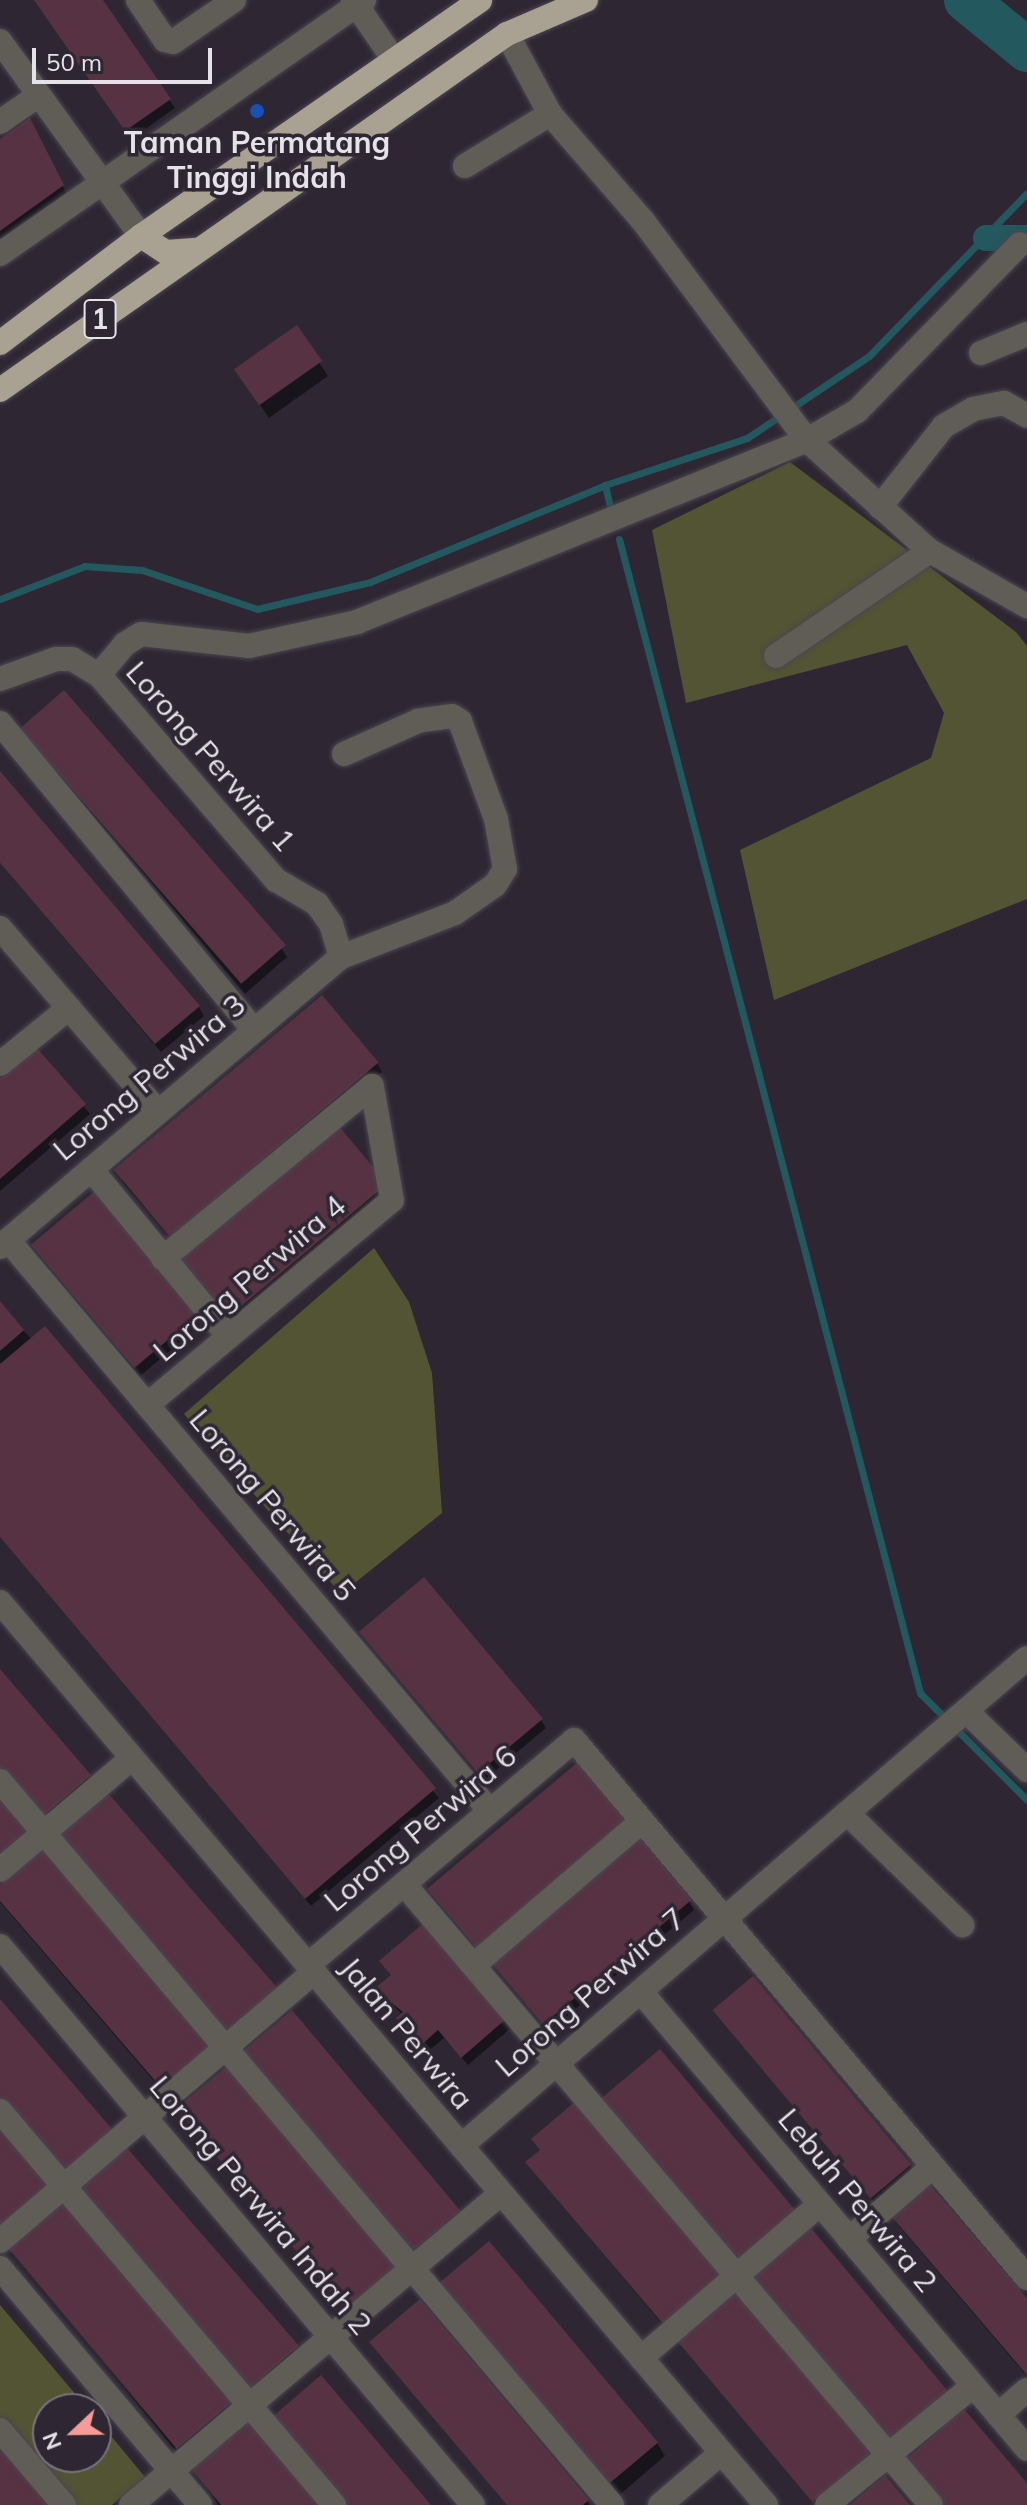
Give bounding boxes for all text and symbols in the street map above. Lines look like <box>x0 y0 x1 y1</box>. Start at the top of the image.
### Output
scale bar <box>36 32 216 82</box>
text: 50 m <box>46 47 102 77</box>
marker: Taman Permatang Tinggi Indah <box>248 102 266 120</box>
place label: Taman Permatang Tinggi Indah <box>124 124 390 194</box>
road number: 1 <box>82 295 118 343</box>
street label: Lorong Perwira 1 <box>119 654 303 858</box>
street label: Lorong Perwira 3 <box>46 986 252 1168</box>
street label: Lorong Perwira 4 <box>146 1187 352 1369</box>
street label: Lorong Perwira 5 <box>182 1402 364 1608</box>
street label: Lorong Perwira 6 <box>317 1737 523 1919</box>
street label: Lorong Perwira 7 <box>488 1900 692 2084</box>
street label: Jalan Perwira <box>333 1950 481 2116</box>
street label: Lorong Perwira Indah 2 <box>142 2069 380 2341</box>
street label: Lebuh Perwira 2 <box>771 2101 945 2299</box>
north arrow <box>32 2393 112 2473</box>
text: N <box>36 2428 68 2454</box>

